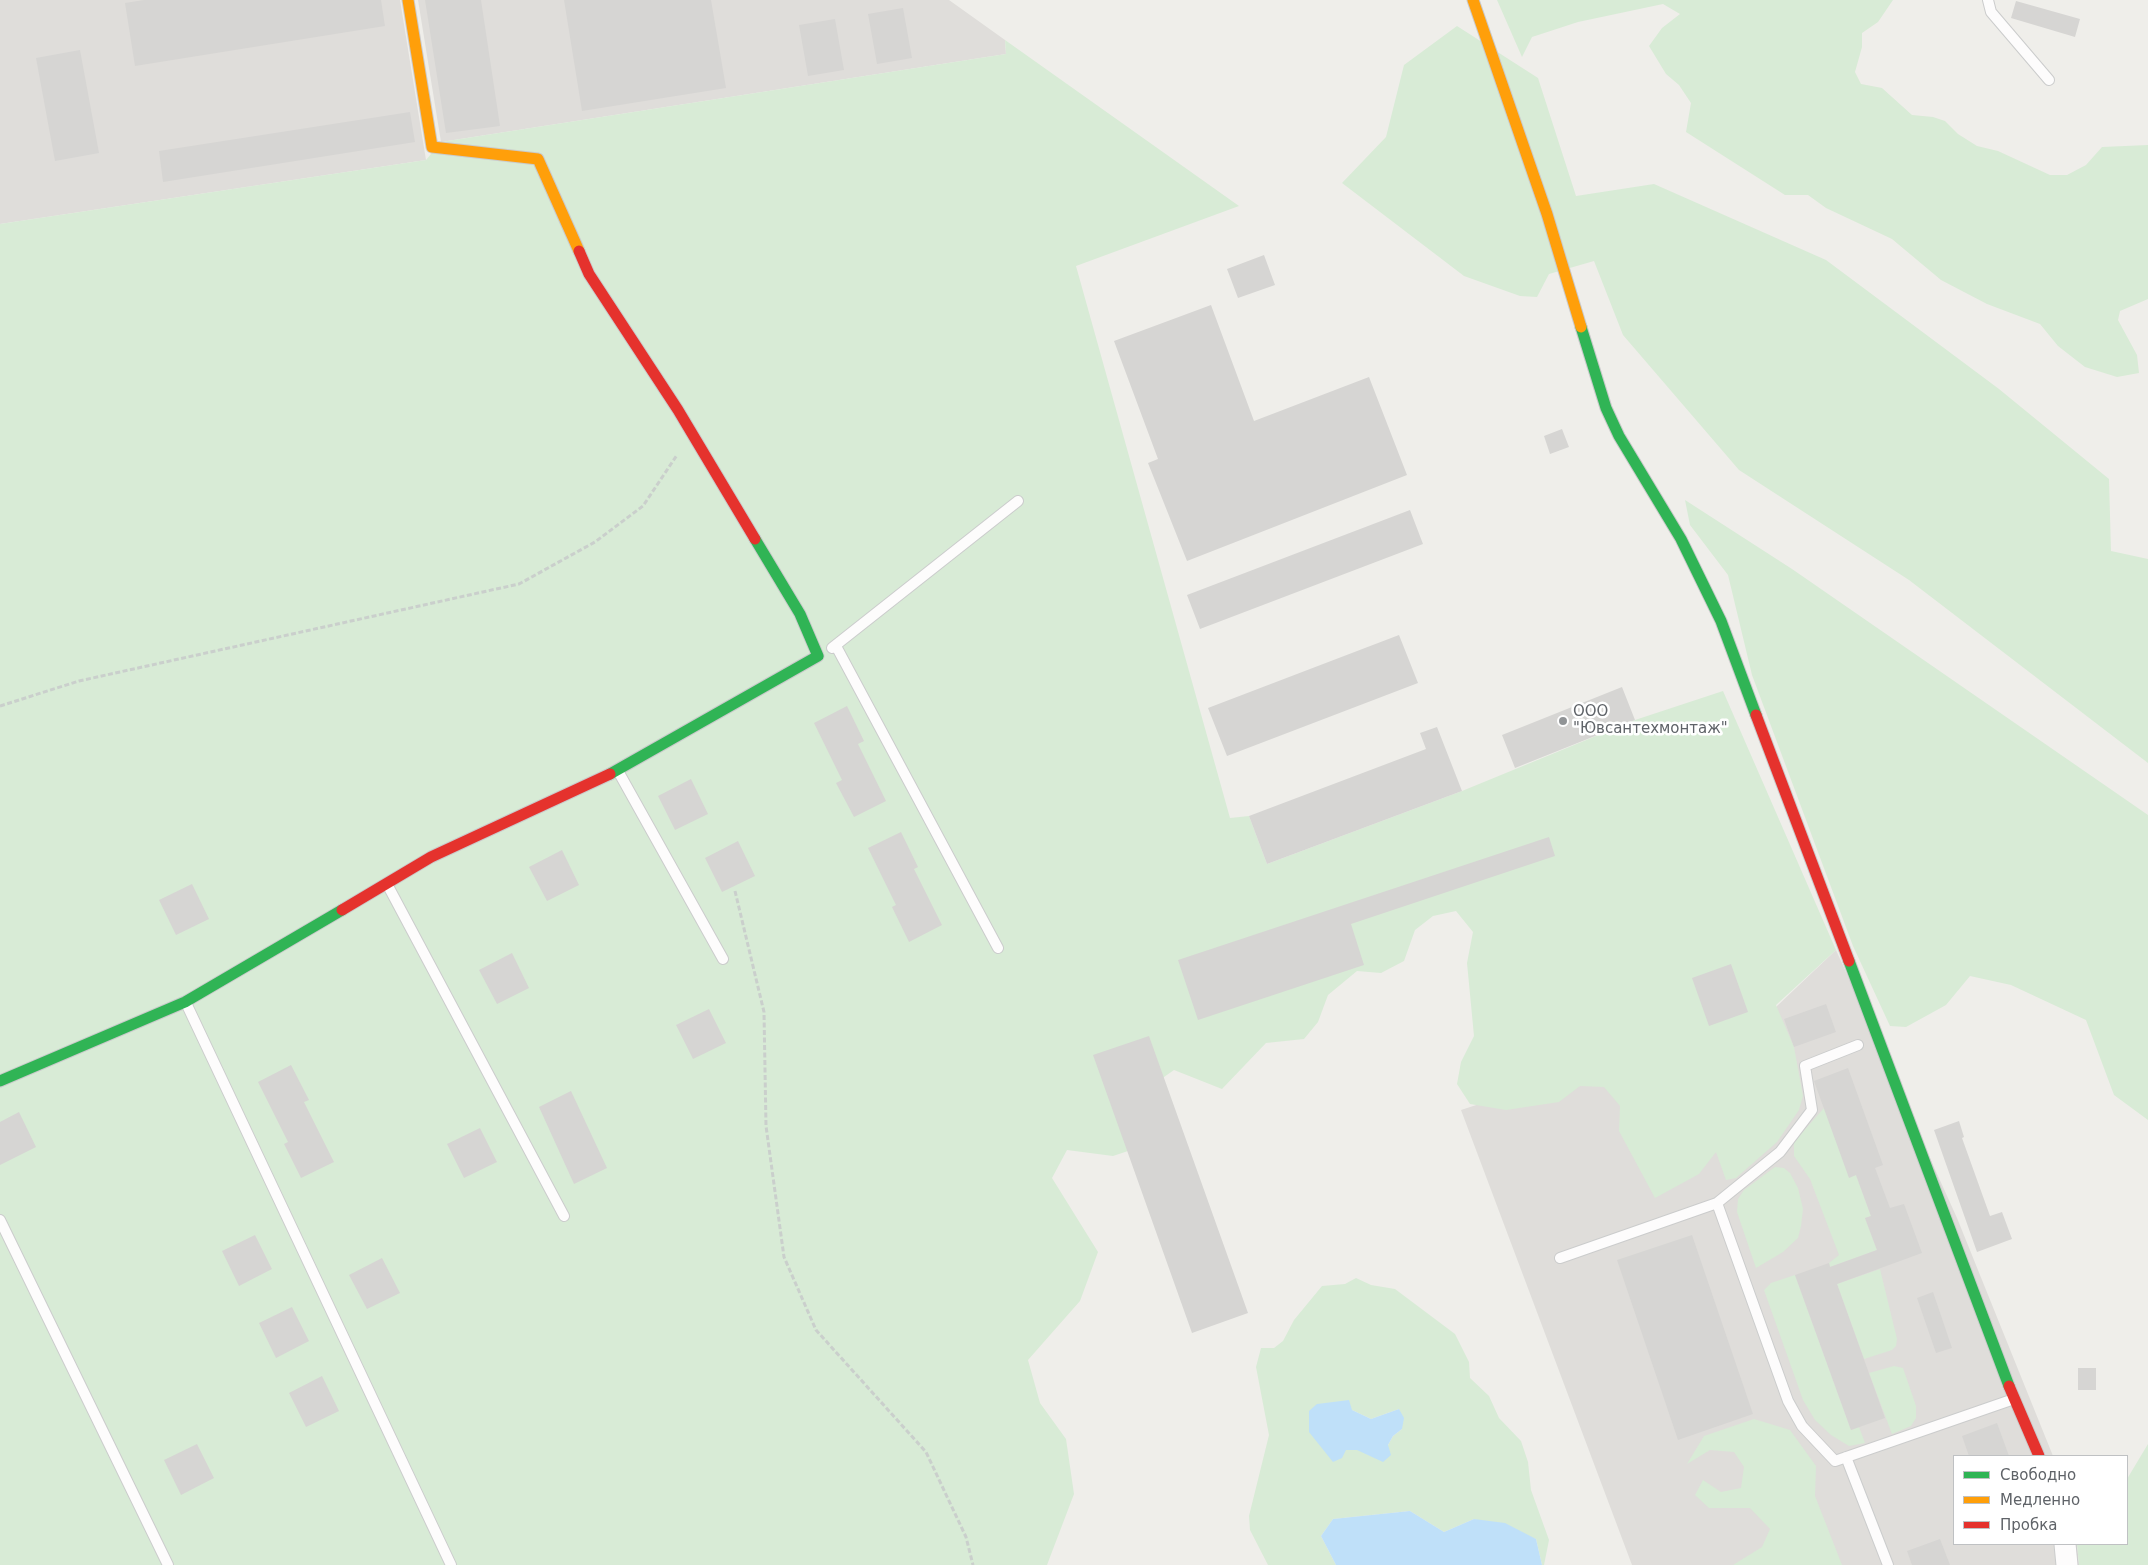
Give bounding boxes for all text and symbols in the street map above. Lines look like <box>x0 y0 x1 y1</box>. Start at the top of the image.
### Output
place label: ООО "Ювсантехмонтаж" <box>1573 703 1728 738</box>
marker: ООО "Ювсантехмонтаж" <box>1557 715 1569 727</box>
legend <box>1953 1455 2128 1545</box>
text: Свободно <box>2000 1466 2076 1484</box>
text: Медленно <box>2000 1491 2080 1509</box>
text: Пробка <box>2000 1516 2057 1534</box>

